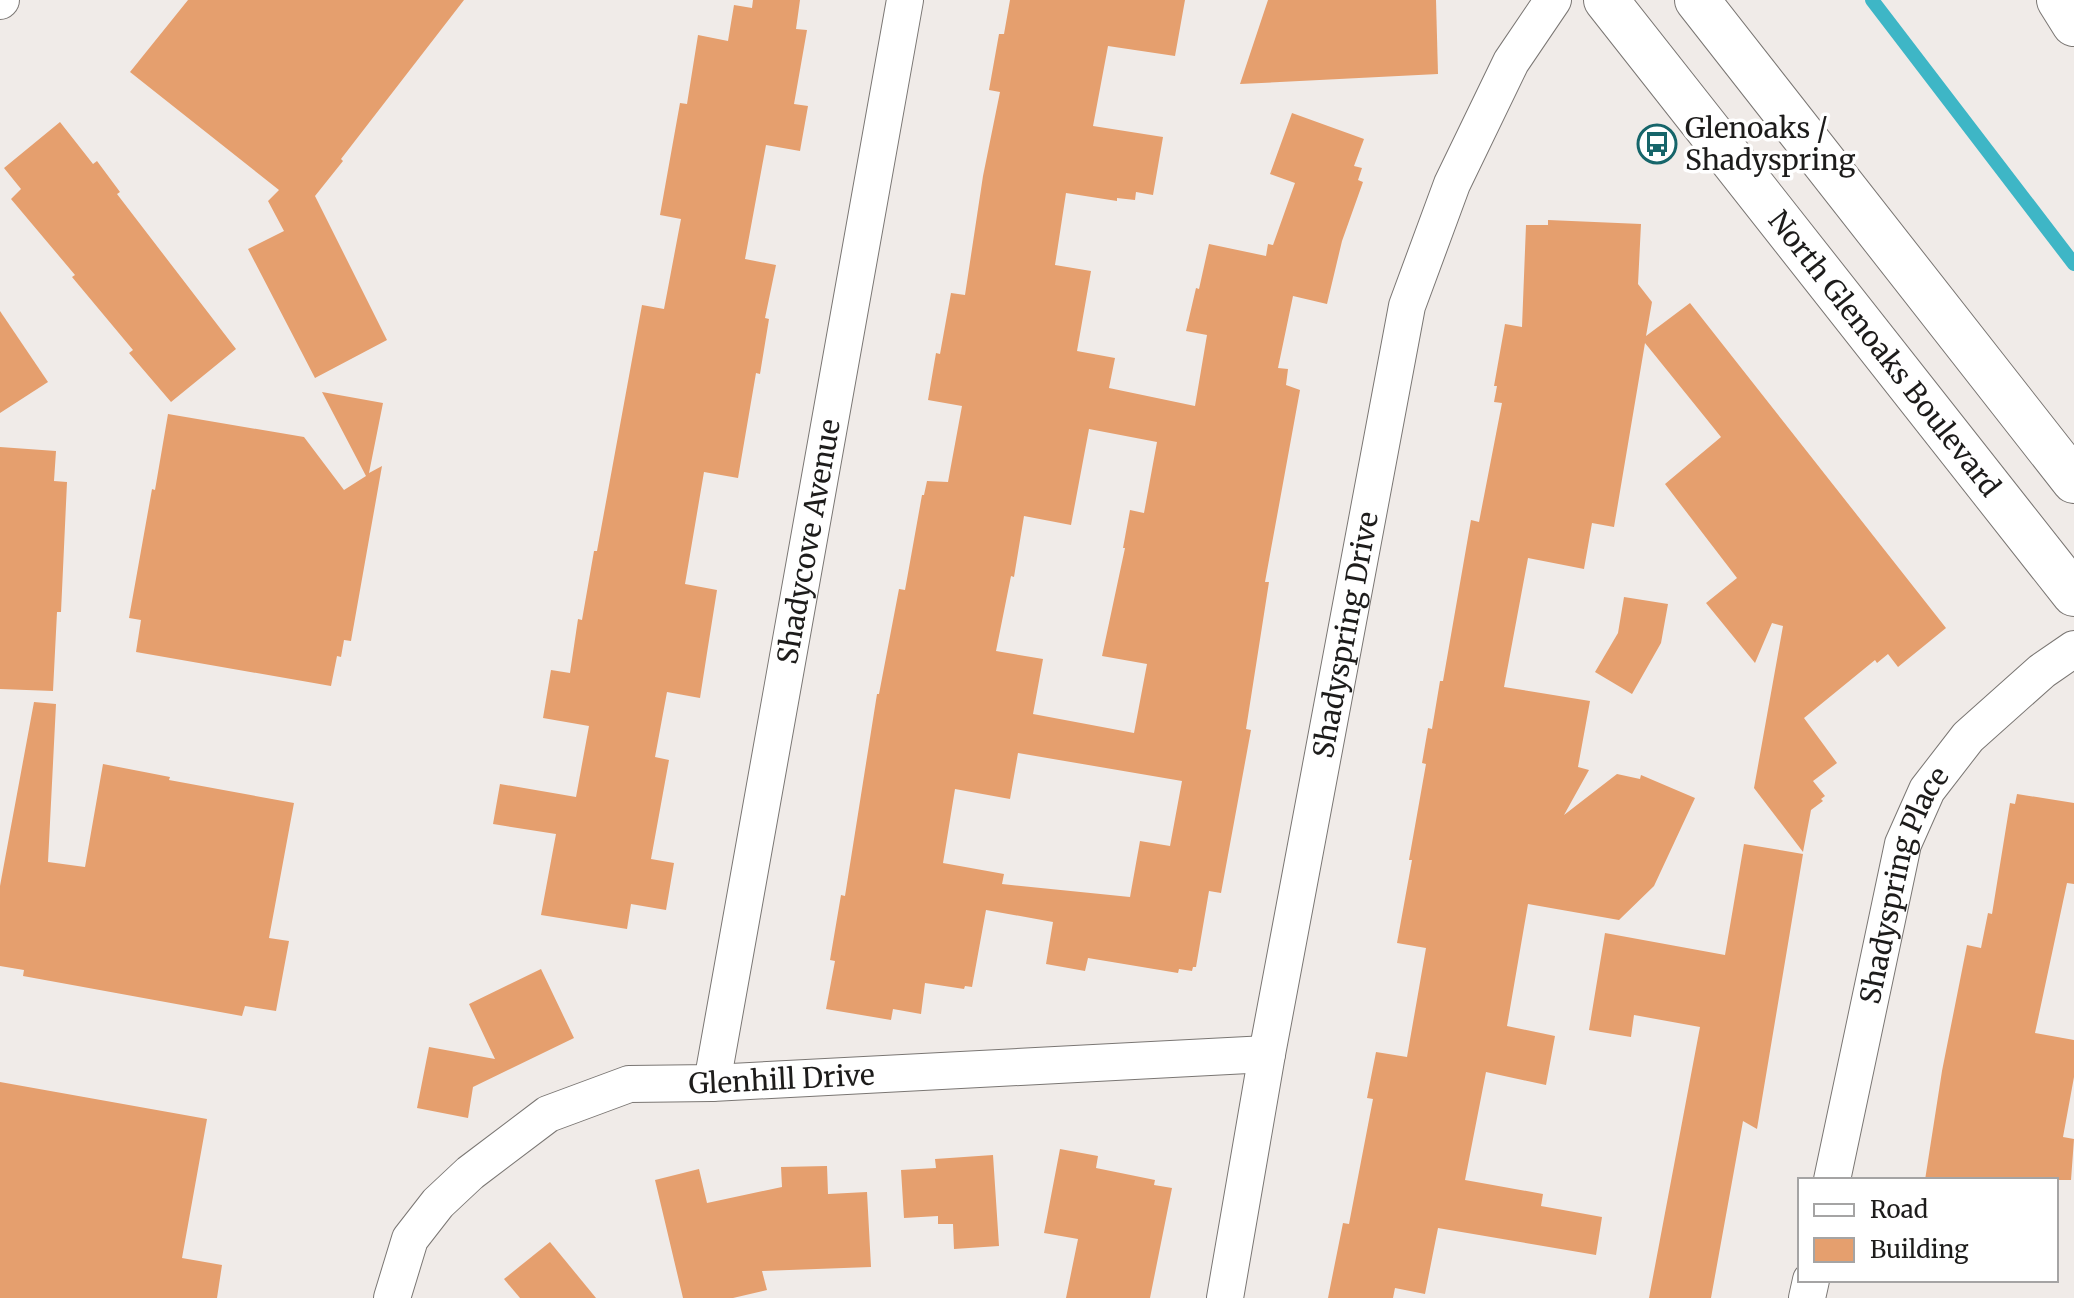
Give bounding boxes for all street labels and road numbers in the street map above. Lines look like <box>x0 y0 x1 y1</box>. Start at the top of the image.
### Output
street label: North Glenoaks Boulevard <box>1761 203 2008 504</box>
street label: Shadycove Avenue <box>769 416 848 667</box>
street label: Shadyspring Drive <box>1305 509 1386 761</box>
street label: Shadyspring Place <box>1852 759 1957 1007</box>
street label: Glenhill Drive <box>688 1057 875 1101</box>

